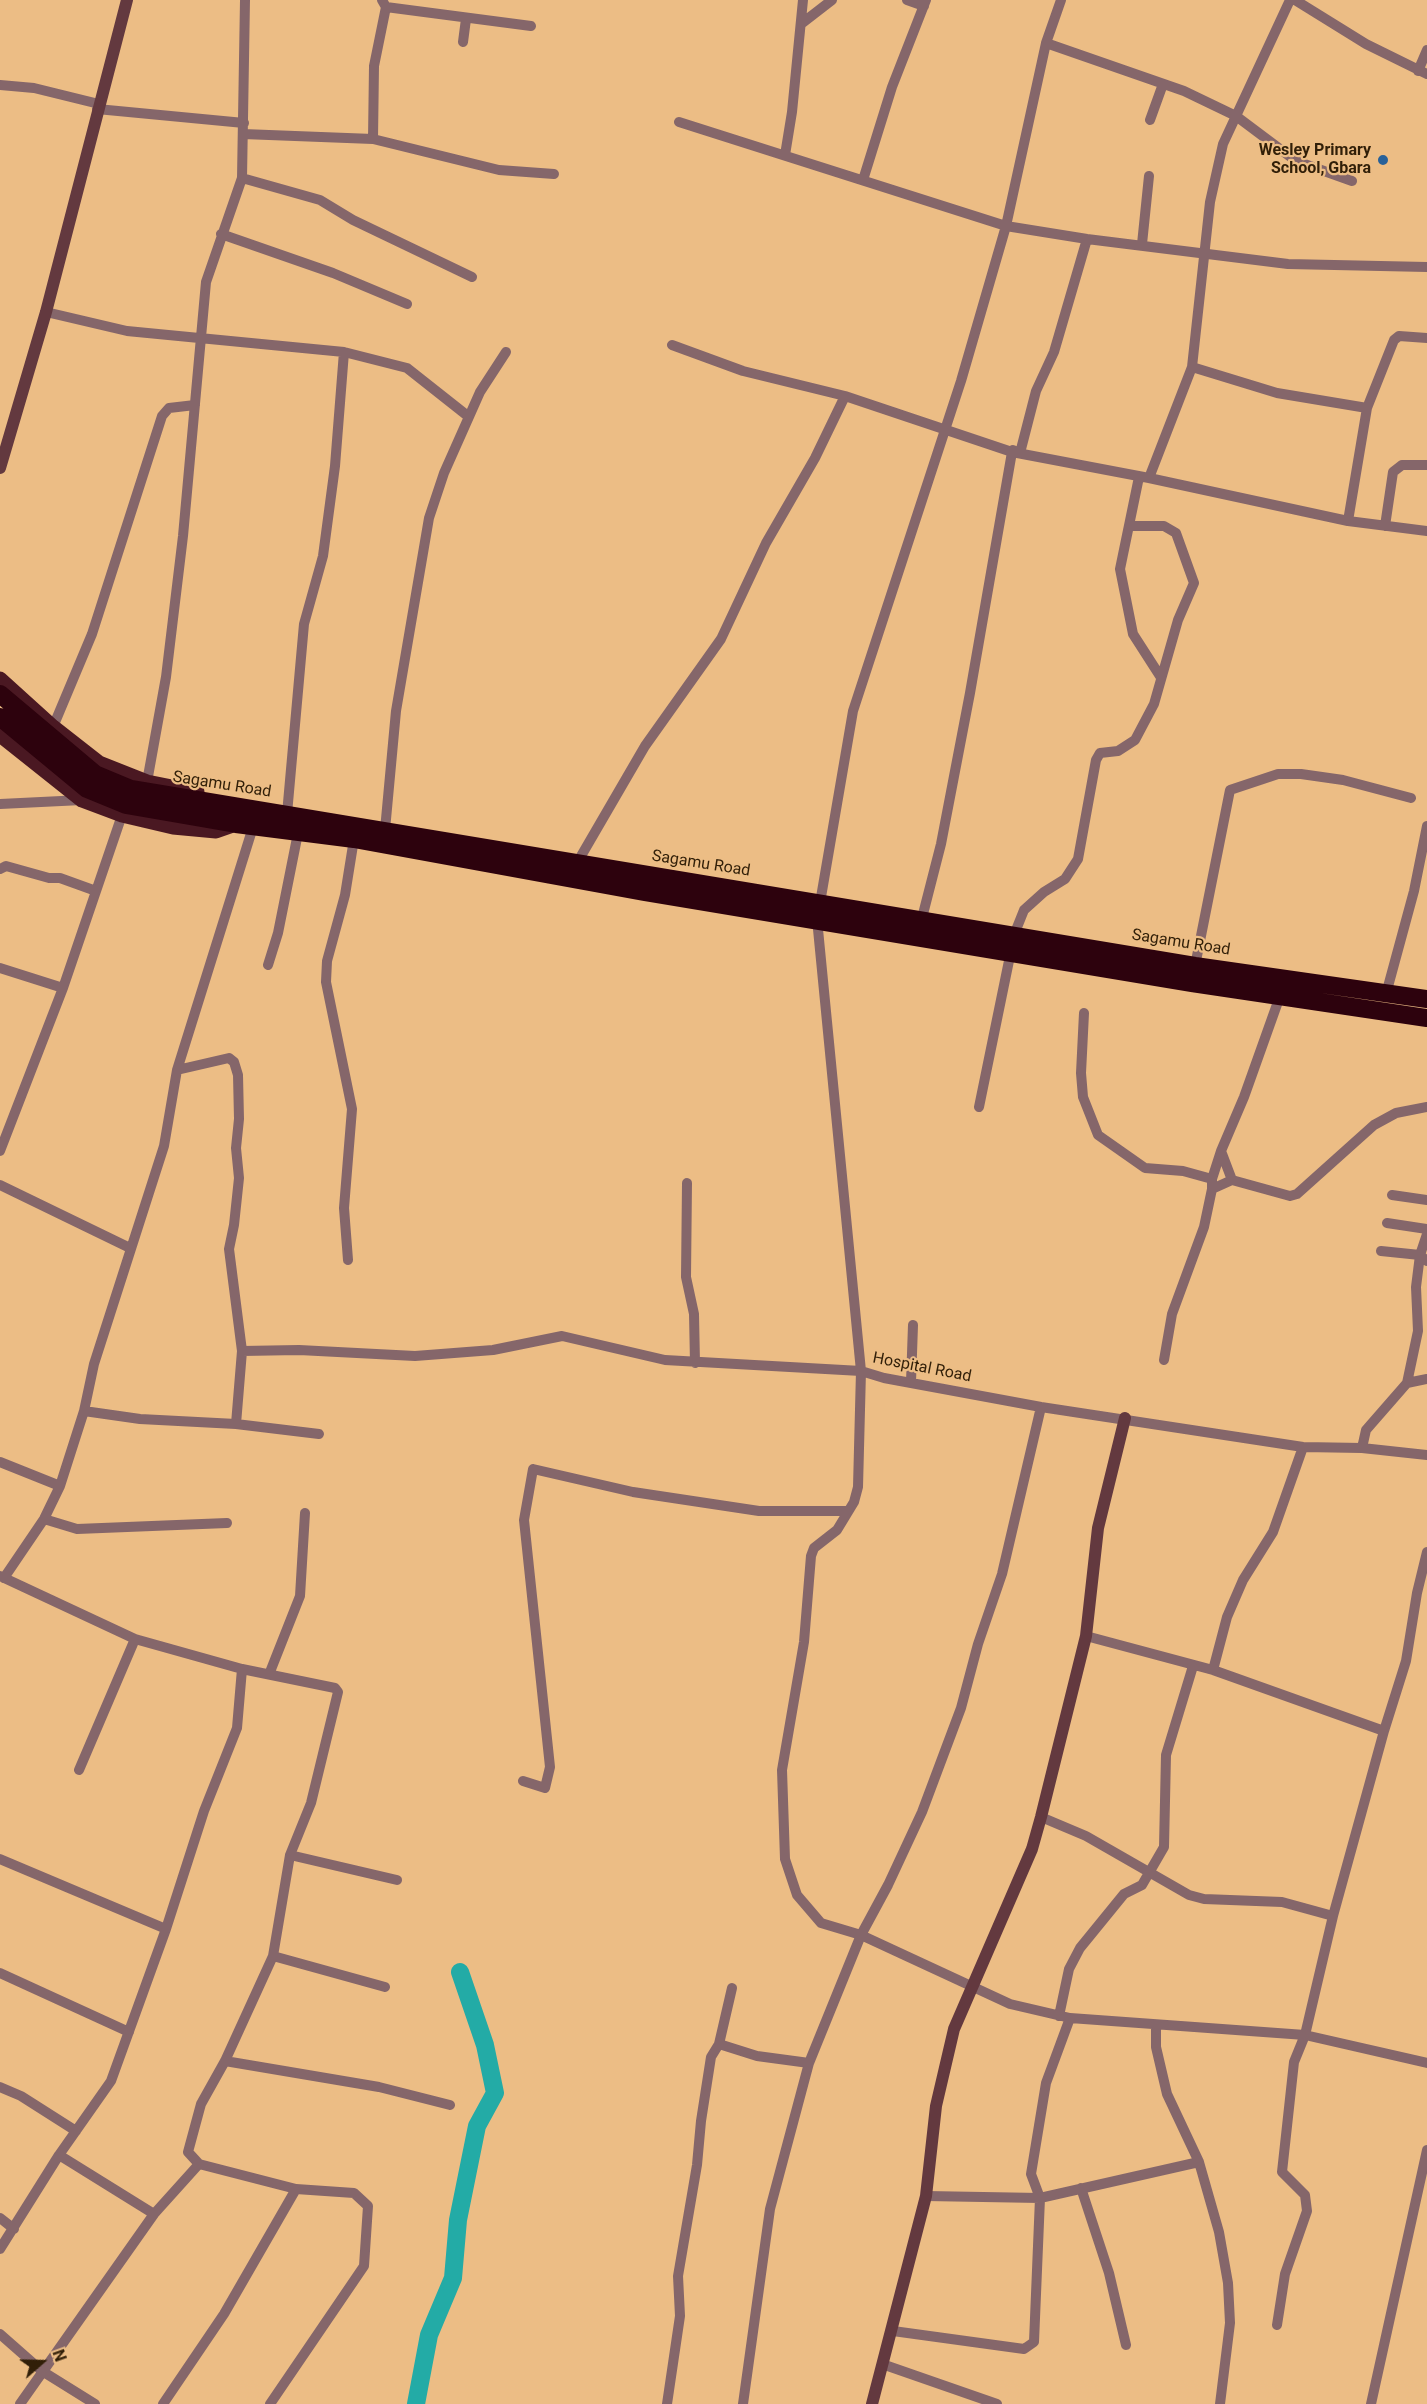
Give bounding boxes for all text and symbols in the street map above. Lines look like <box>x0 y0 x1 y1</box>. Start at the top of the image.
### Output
place label: Wesley Primary School, Gbara <box>1259 141 1371 179</box>
marker: Wesley Primary School, Gbara <box>1376 153 1390 167</box>
street label: Sagamu Road <box>171 768 273 802</box>
street label: Sagamu Road <box>650 847 752 881</box>
street label: Sagamu Road <box>1130 926 1232 960</box>
street label: Hospital Road <box>871 1349 973 1387</box>
north arrow <box>12 2332 72 2392</box>
text: N <box>49 2347 70 2364</box>

